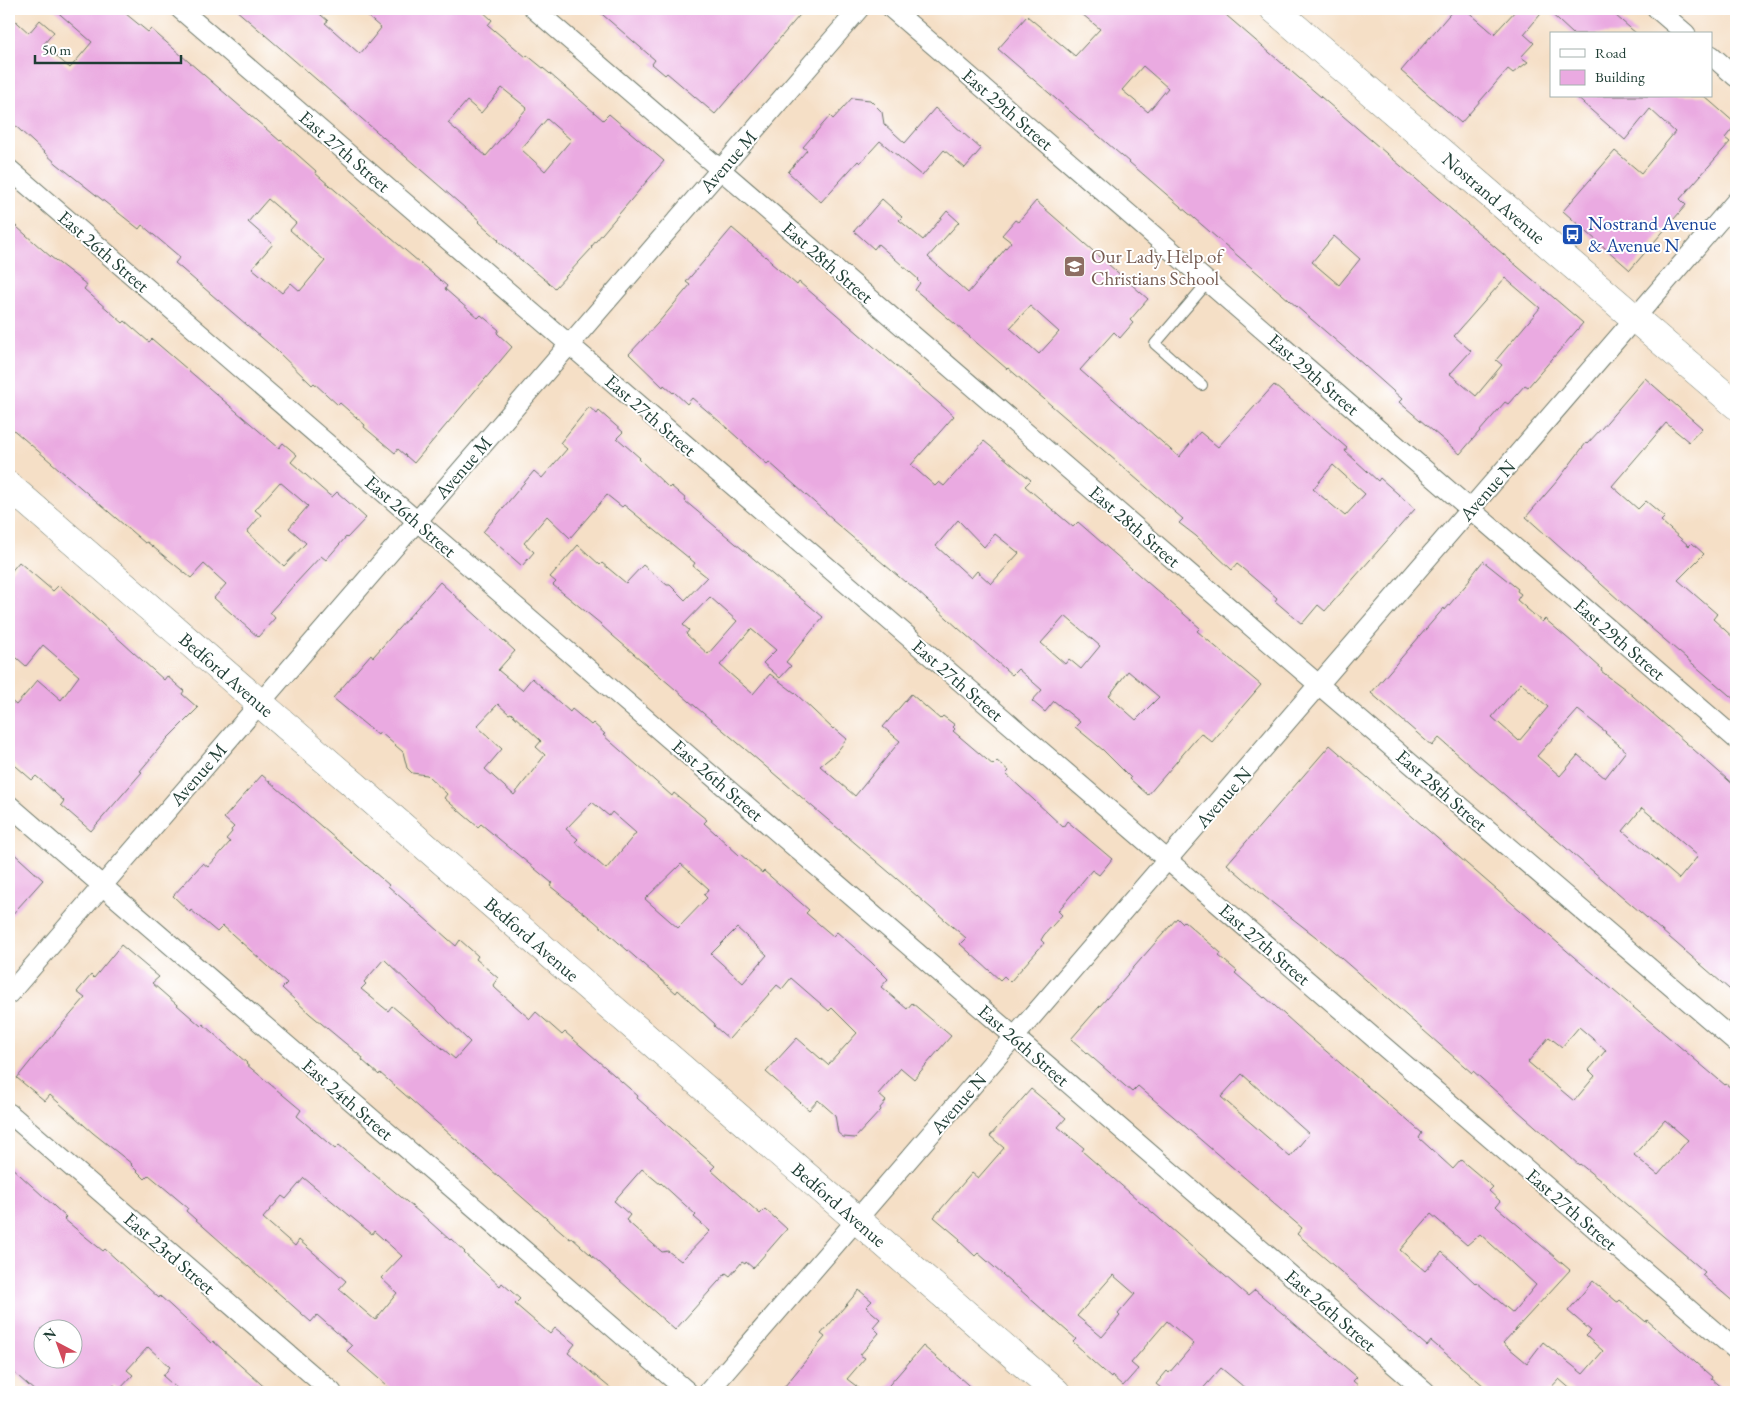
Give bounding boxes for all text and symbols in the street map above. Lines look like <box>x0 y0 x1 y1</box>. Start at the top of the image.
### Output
scale bar <box>35 32 181 64</box>
legend <box>1550 32 1712 98</box>
text: 50 m <box>42 40 71 59</box>
text: Road <box>1595 43 1627 62</box>
street label: East 29th Street <box>957 63 1059 156</box>
text: Building <box>1595 67 1645 86</box>
street label: East 27th Street <box>294 105 396 198</box>
street label: Avenue M <box>694 125 763 199</box>
street label: Nostrand Avenue <box>1437 147 1551 249</box>
street label: East 26th Street <box>53 205 155 298</box>
place label: Nostrand Avenue & Avenue N <box>1588 211 1716 258</box>
street label: East 28th Street <box>777 216 879 309</box>
bus stop icon: Nostrand Avenue & Avenue N <box>1560 222 1584 246</box>
place label: Our Lady Help of Christians School <box>1091 244 1224 291</box>
school or university icon: Our Lady Help of Christians School <box>1063 255 1087 279</box>
street label: East 29th Street <box>1263 328 1365 421</box>
street label: East 27th Street <box>600 369 702 462</box>
street label: Avenue M <box>429 431 498 505</box>
street label: Avenue N <box>1453 454 1521 527</box>
street label: East 26th Street <box>360 470 462 563</box>
street label: East 28th Street <box>1084 480 1186 573</box>
street label: East 29th Street <box>1569 593 1671 686</box>
street label: Bedford Avenue <box>174 627 279 723</box>
street label: East 27th Street <box>907 634 1009 727</box>
street label: East 26th Street <box>667 734 769 827</box>
street label: Avenue M <box>164 738 233 812</box>
street label: East 28th Street <box>1391 744 1493 837</box>
street label: Avenue N <box>1189 761 1257 834</box>
street label: Bedford Avenue <box>479 891 585 987</box>
street label: East 27th Street <box>1214 898 1316 991</box>
street label: East 26th Street <box>973 999 1075 1092</box>
street label: East 24th Street <box>297 1053 399 1146</box>
street label: Avenue N <box>924 1067 992 1140</box>
street label: Bedford Avenue <box>786 1157 892 1253</box>
street label: East 27th Street <box>1521 1163 1623 1256</box>
street label: East 23rd Street <box>119 1207 221 1300</box>
street label: East 26th Street <box>1280 1264 1382 1357</box>
north arrow <box>32 1318 82 1368</box>
text: N <box>39 1323 60 1345</box>

